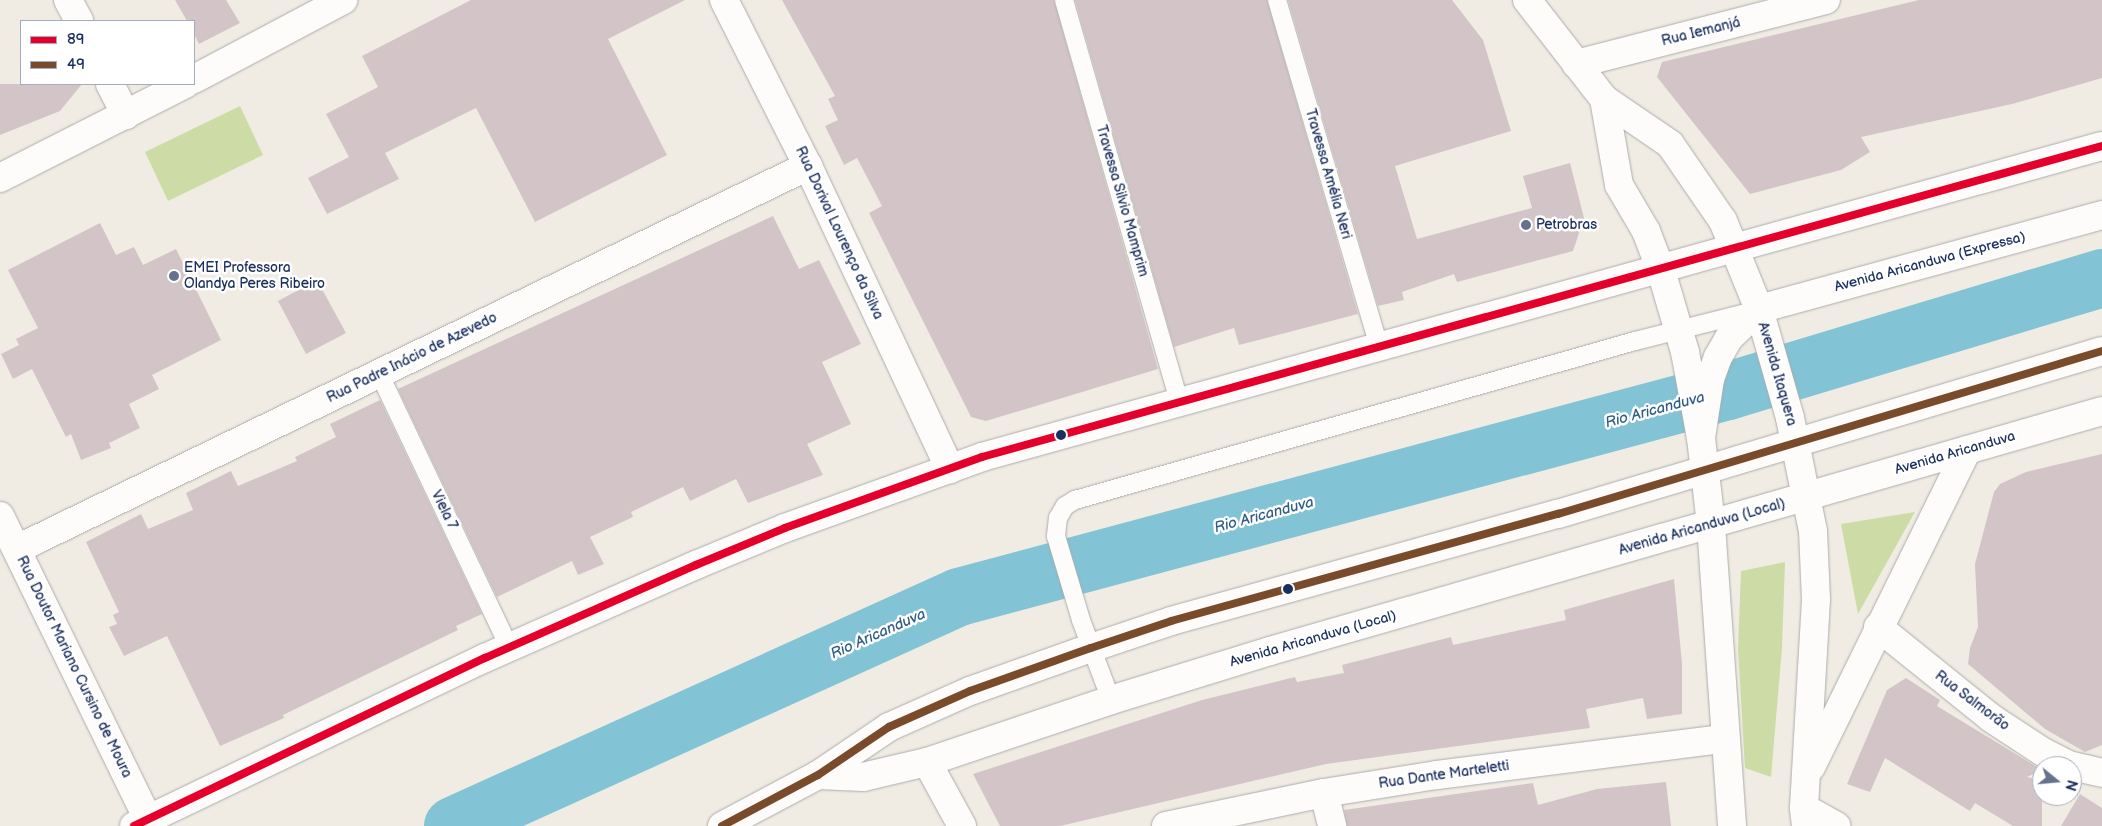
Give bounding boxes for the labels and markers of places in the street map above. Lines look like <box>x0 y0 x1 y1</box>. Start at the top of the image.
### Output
place label: Petrobras <box>1536 217 1597 233</box>
marker: Petrobras <box>1520 219 1532 231</box>
place label: EMEI Professora Olandya Peres Ribeiro <box>184 260 325 292</box>
marker: EMEI Professora Olandya Peres Ribeiro <box>168 270 180 282</box>
unlabelled marker <box>1056 430 1066 440</box>
unlabelled marker <box>1283 584 1293 594</box>

